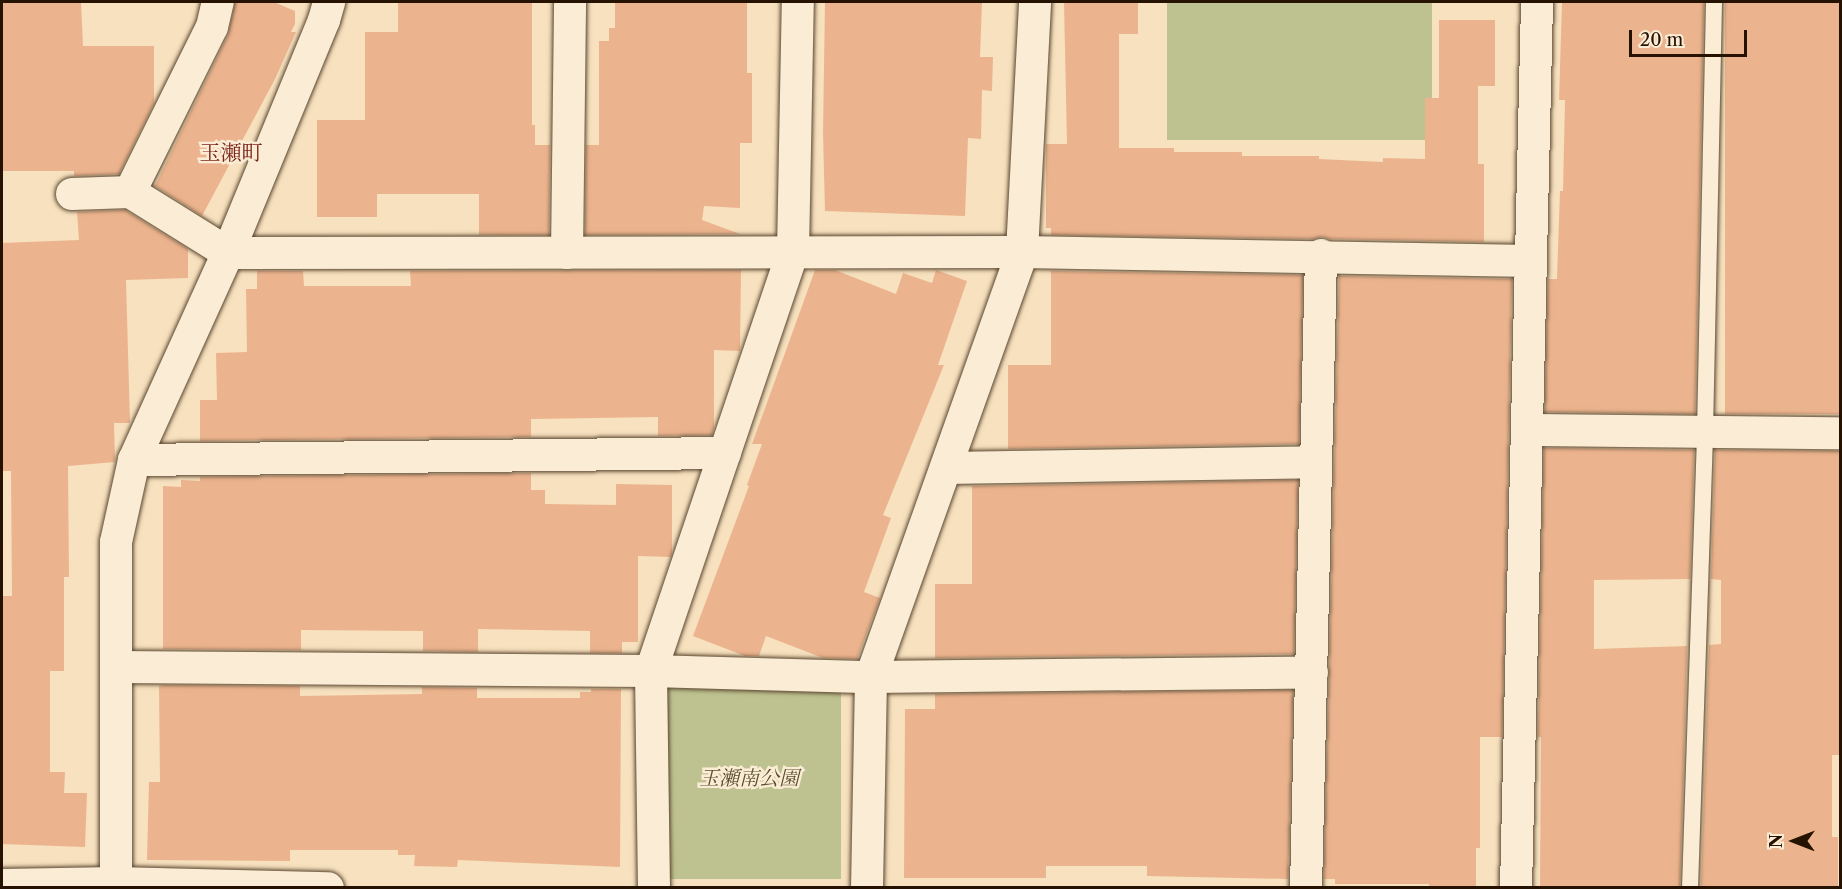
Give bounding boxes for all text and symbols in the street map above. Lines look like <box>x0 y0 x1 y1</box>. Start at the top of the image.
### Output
scale bar <box>1632 18 1750 56</box>
text: 20 m <box>1640 29 1683 51</box>
district label: 玉瀬町 <box>200 140 262 166</box>
park label: 玉瀬南公園 <box>699 766 799 790</box>
north arrow <box>1764 811 1824 871</box>
text: N <box>1766 834 1786 848</box>

